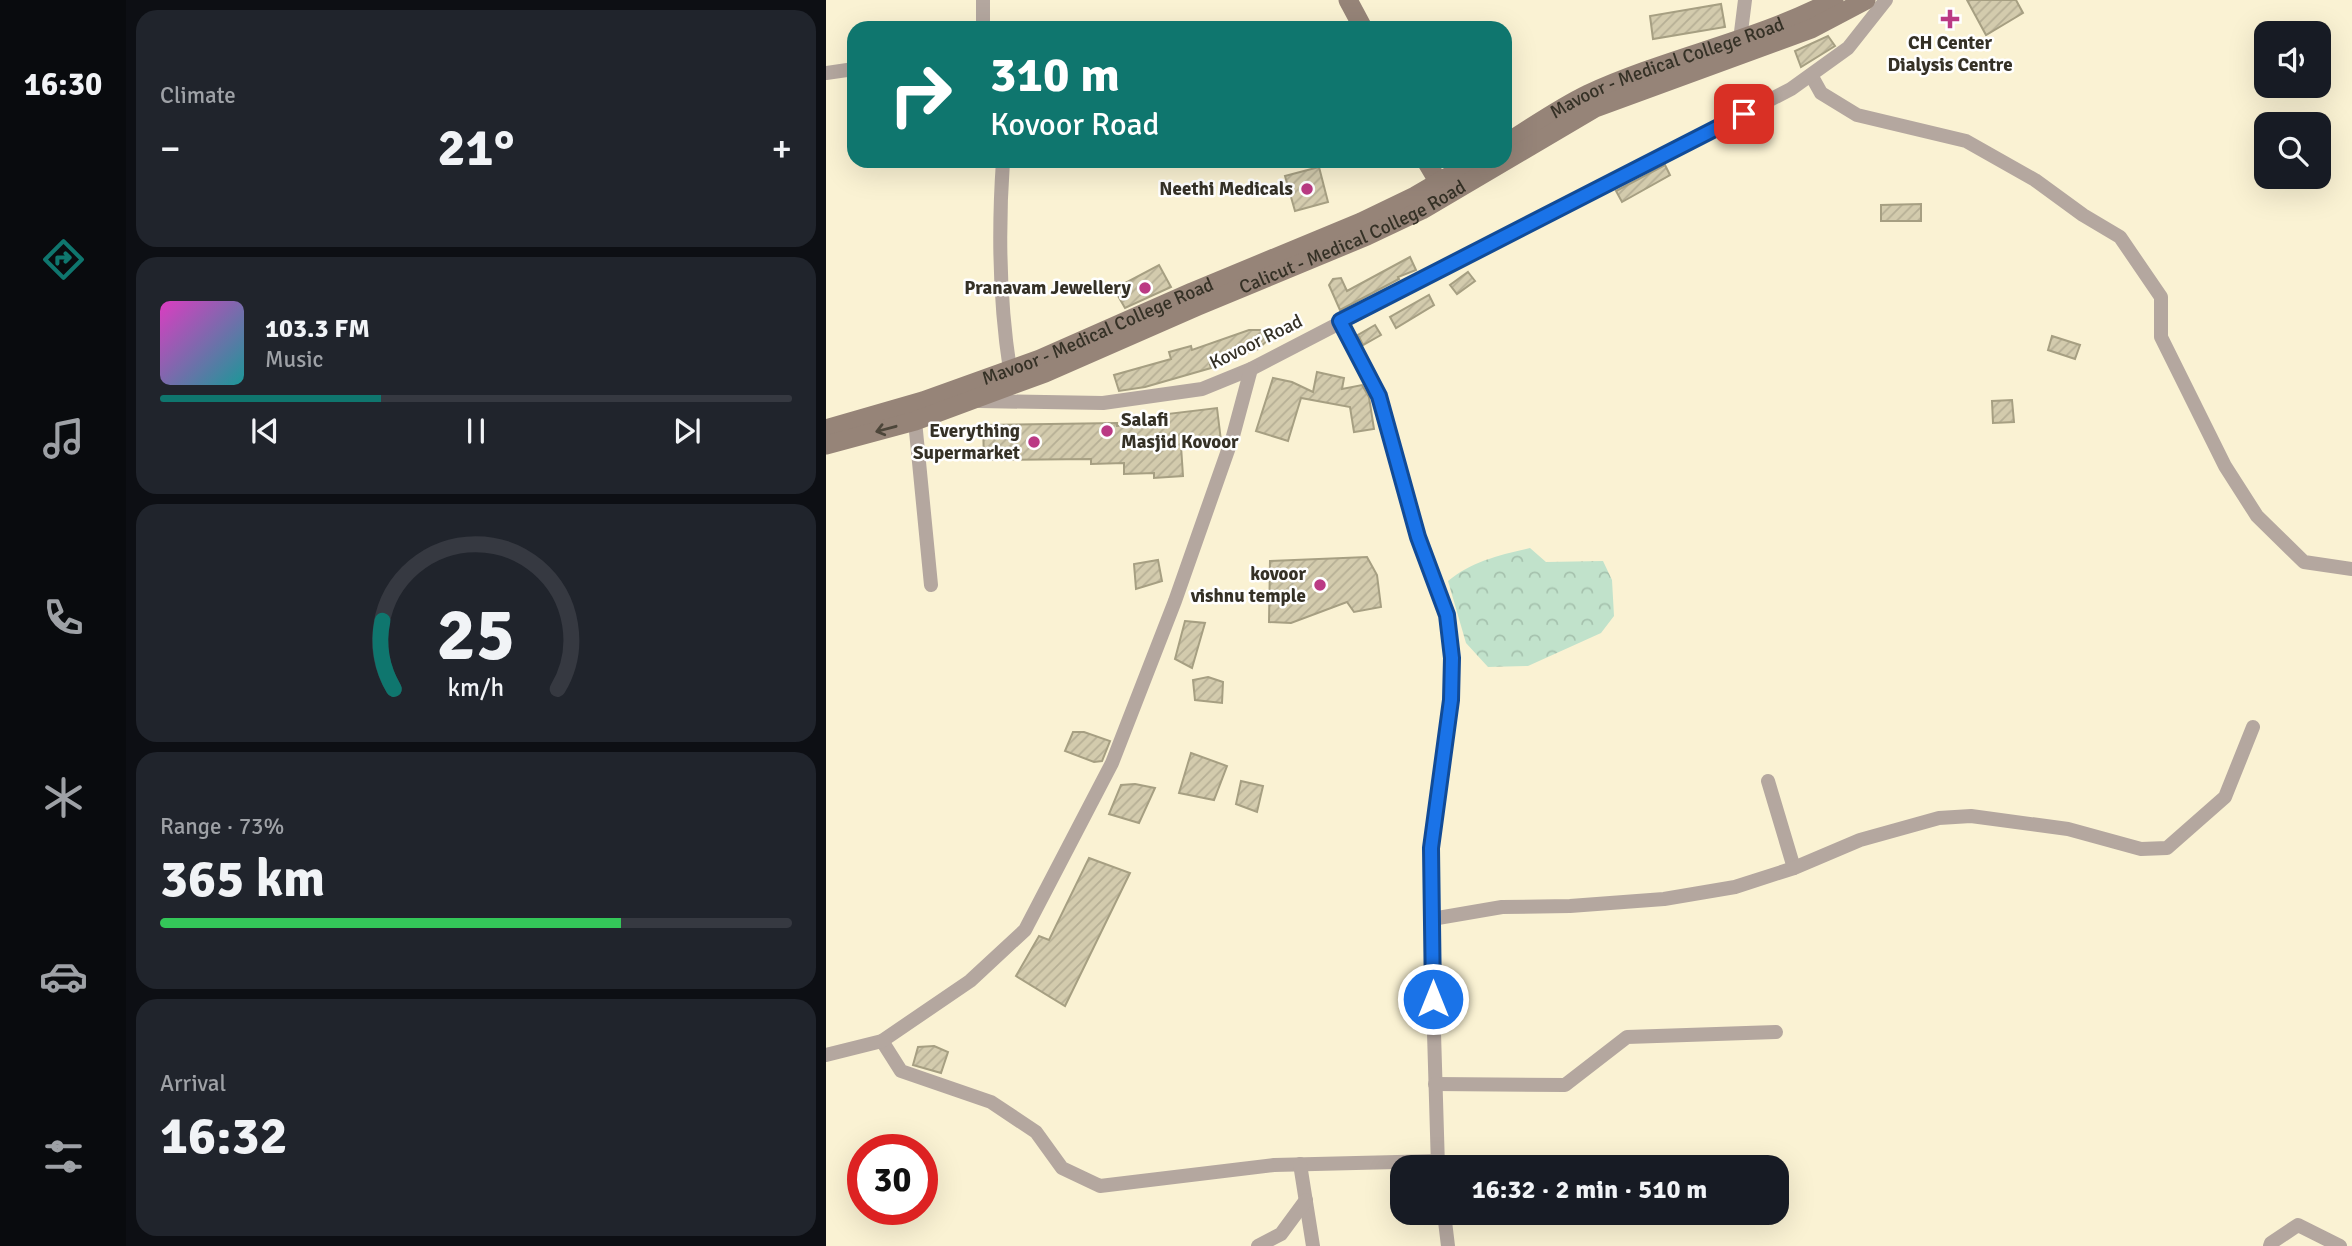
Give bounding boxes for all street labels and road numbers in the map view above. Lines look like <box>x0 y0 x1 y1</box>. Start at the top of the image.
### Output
street label: Mavoor - Medical College Road <box>1545 12 1788 124</box>
street label: Calicut - Medical College Road <box>1236 175 1470 300</box>
street label: Mavoor - Medical College Road <box>979 272 1217 391</box>
street label: Kovoor Road <box>1205 309 1307 375</box>

